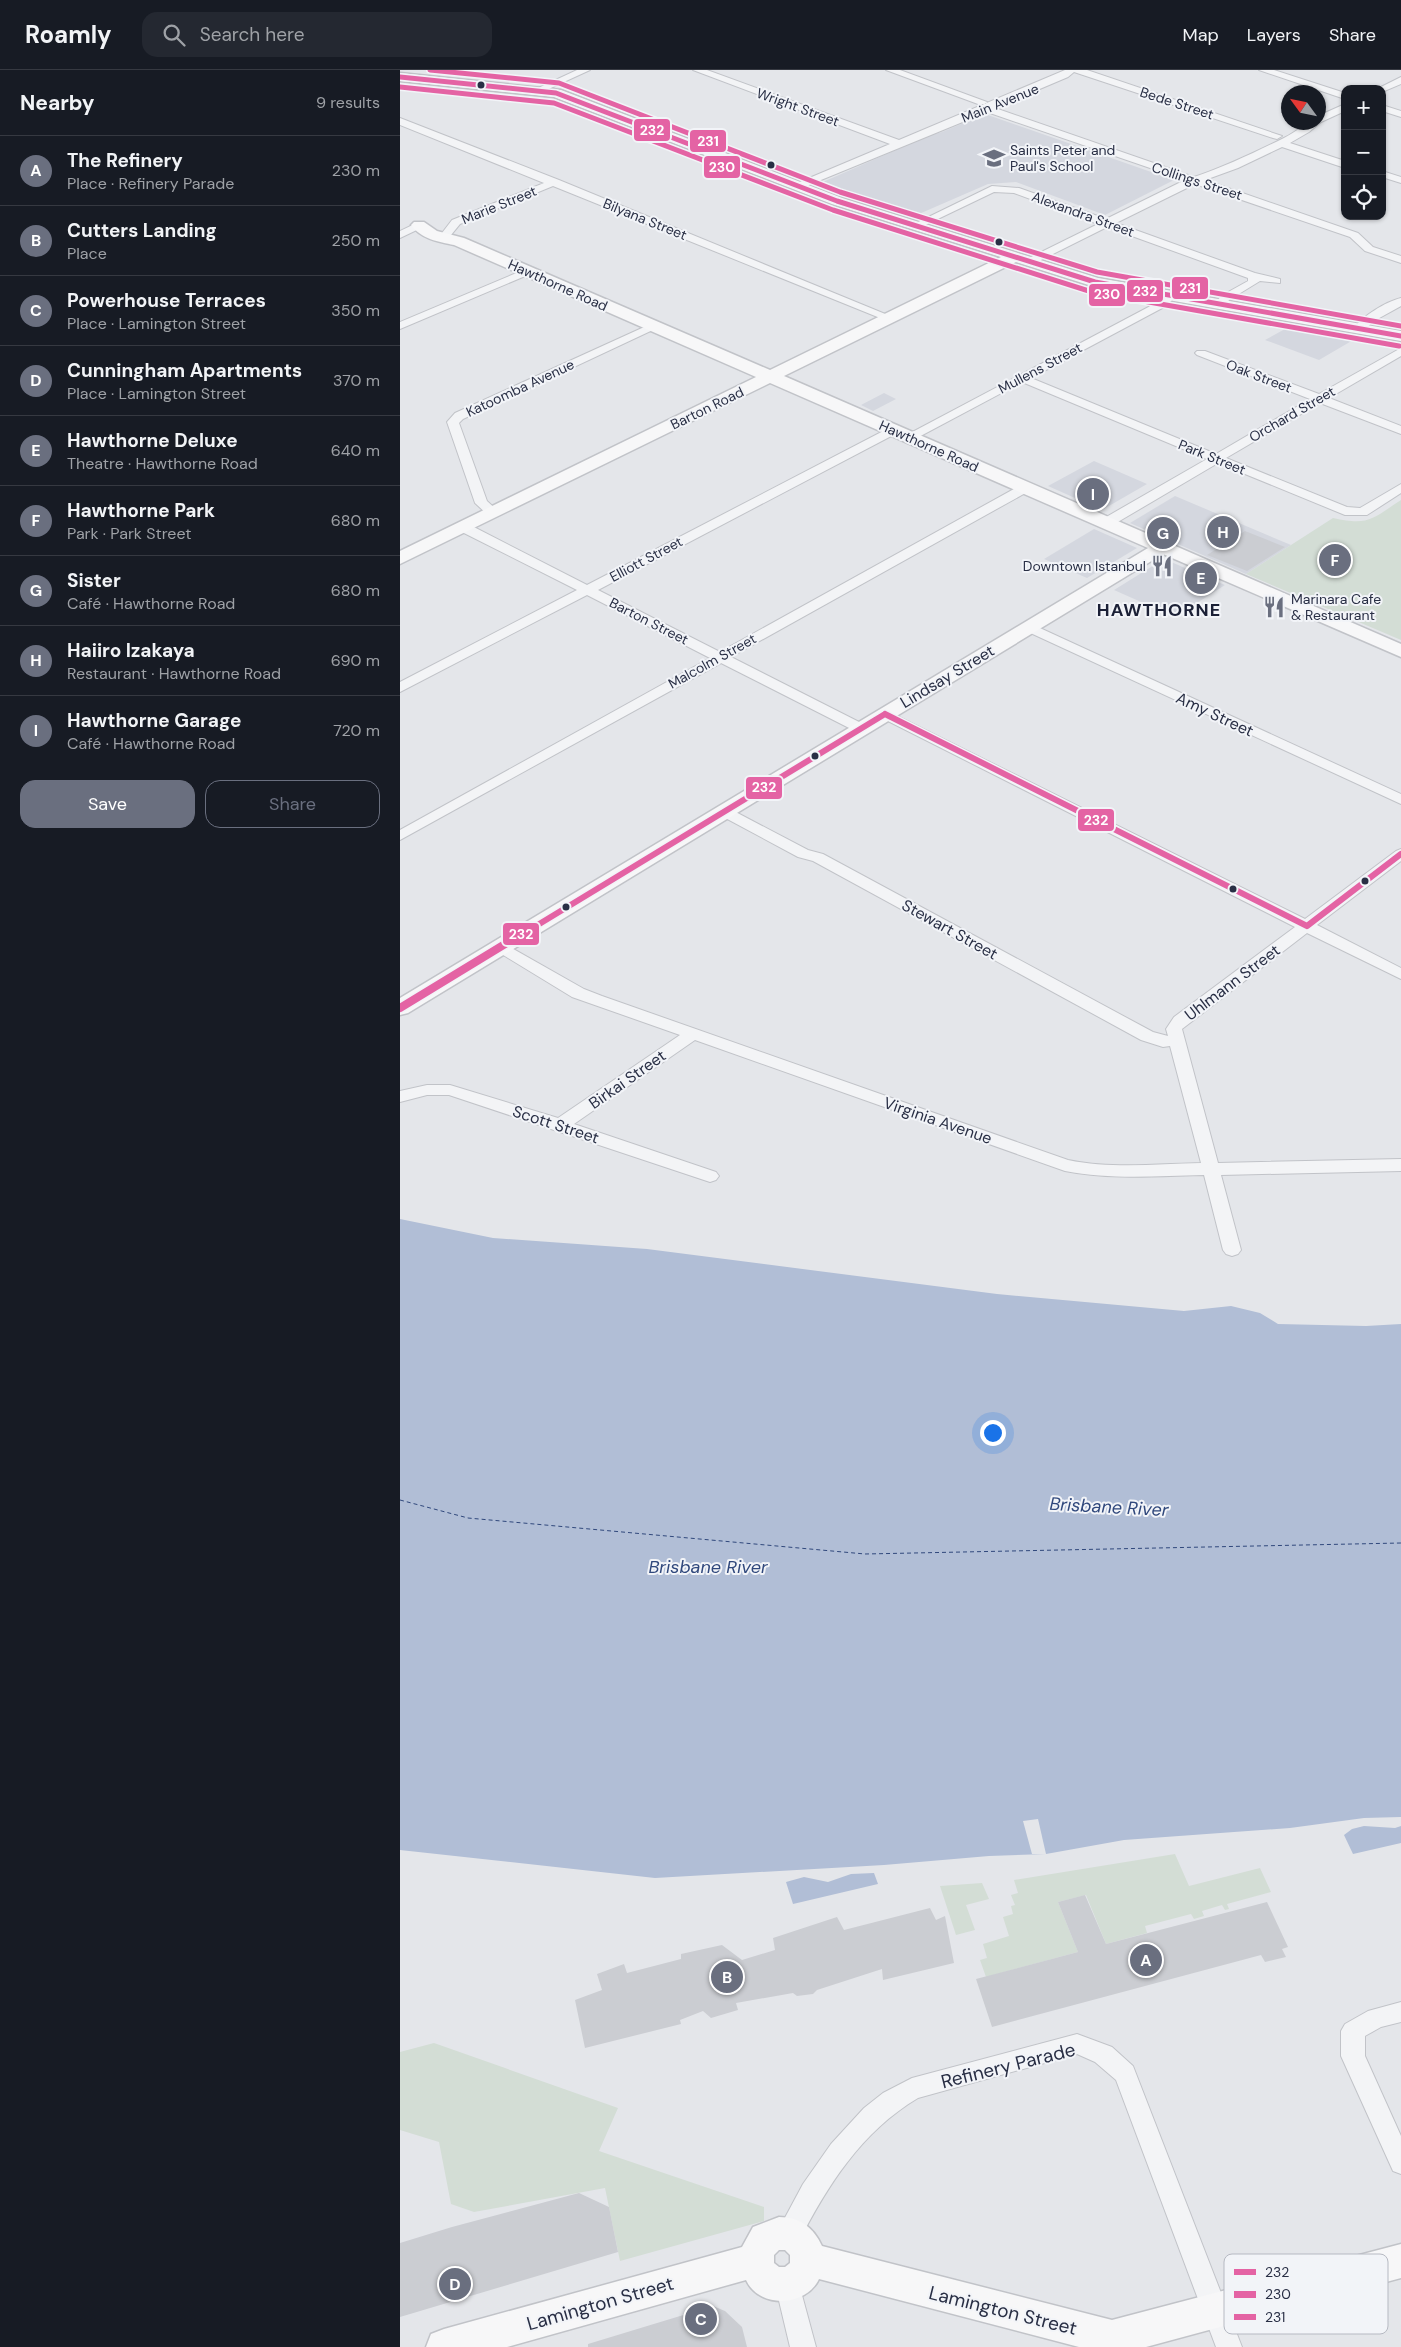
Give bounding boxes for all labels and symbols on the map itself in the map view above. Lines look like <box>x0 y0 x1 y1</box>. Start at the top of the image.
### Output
street label: Main Avenue <box>959 79 1041 127</box>
unlabelled marker <box>476 80 486 90</box>
street label: Bede Street <box>1138 83 1216 123</box>
street label: Wright Street <box>754 84 842 130</box>
north arrow <box>1281 85 1326 130</box>
line badge: 232 <box>633 118 671 142</box>
text: 232 <box>640 121 664 139</box>
line badge: 231 <box>689 129 727 153</box>
text: 231 <box>697 132 719 150</box>
place label: Saints Peter and Paul's School <box>1010 141 1115 175</box>
school or university icon: Saints Peter and Paul's School <box>981 145 1007 171</box>
line badge: 230 <box>703 155 741 179</box>
text: 230 <box>709 158 735 176</box>
street label: Collings Street <box>1149 158 1245 204</box>
unlabelled marker <box>766 160 776 170</box>
street label: Marie Street <box>459 182 539 228</box>
street label: Alexandra Street <box>1029 187 1137 241</box>
street label: Bilyana Street <box>600 194 690 244</box>
unlabelled marker <box>994 237 1004 247</box>
street label: Hawthorne Road <box>505 255 611 315</box>
line badge: 231 <box>1171 276 1209 300</box>
line badge: 232 <box>1126 279 1164 303</box>
text: 231 <box>1179 279 1201 297</box>
text: 232 <box>1133 282 1157 300</box>
line badge: 230 <box>1088 283 1126 307</box>
text: 230 <box>1094 285 1120 303</box>
street label: Mullens Street <box>995 338 1085 398</box>
street label: Katoomba Avenue <box>463 355 577 421</box>
street label: Oak Street <box>1224 355 1294 397</box>
street label: Orchard Street <box>1246 382 1338 446</box>
street label: Barton Road <box>667 383 747 433</box>
street label: Hawthorne Road <box>876 416 982 476</box>
street label: Park Street <box>1176 435 1248 479</box>
pin: I <box>1077 475 1109 513</box>
pin: H <box>1207 513 1239 551</box>
pin: G <box>1147 514 1179 552</box>
street label: Elliott Street <box>606 532 686 586</box>
pin: F <box>1319 541 1351 579</box>
restaurant icon: Downtown Istanbul <box>1149 553 1175 579</box>
place label: Downtown Istanbul <box>1023 557 1146 575</box>
pin: E <box>1185 559 1217 597</box>
place label: Marinara Cafe & Restaurant <box>1291 590 1381 624</box>
street label: Barton Street <box>606 593 692 649</box>
restaurant icon: Marinara Cafe & Restaurant <box>1261 594 1287 620</box>
district label: HAWTHORNE <box>1097 598 1221 622</box>
street label: Malcolm Street <box>665 629 759 693</box>
street label: Lindsay Street <box>896 640 998 713</box>
street label: Amy Street <box>1173 687 1257 742</box>
unlabelled marker <box>810 751 820 761</box>
line badge: 232 <box>745 776 783 800</box>
text: 232 <box>752 778 776 796</box>
line badge: 232 <box>1077 808 1115 832</box>
text: 232 <box>1084 811 1108 829</box>
unlabelled marker <box>1360 876 1370 886</box>
unlabelled marker <box>1228 884 1238 894</box>
street label: Stewart Street <box>898 894 1001 964</box>
unlabelled marker <box>561 902 571 912</box>
line badge: 232 <box>502 922 540 946</box>
text: 232 <box>509 925 533 943</box>
street label: Uhlmann Street <box>1180 940 1284 1025</box>
street label: Birkai Street <box>585 1045 670 1114</box>
street label: Virginia Avenue <box>881 1092 995 1149</box>
street label: Scott Street <box>510 1101 602 1148</box>
your location <box>980 1420 1006 1446</box>
water label: Brisbane River <box>1049 1492 1170 1522</box>
water label: Brisbane River <box>648 1555 769 1579</box>
pin: A <box>1130 1941 1162 1979</box>
pin: B <box>711 1958 743 1996</box>
street label: Refinery Parade <box>938 2037 1078 2094</box>
legend <box>1224 2254 1388 2334</box>
text: 232 <box>1265 2263 1289 2281</box>
pin: D <box>439 2265 471 2303</box>
street label: Lamington Street <box>524 2271 676 2336</box>
street label: Lamington Street <box>926 2280 1079 2341</box>
text: 230 <box>1265 2285 1291 2303</box>
pin: C <box>685 2300 717 2338</box>
text: 231 <box>1265 2308 1285 2326</box>

